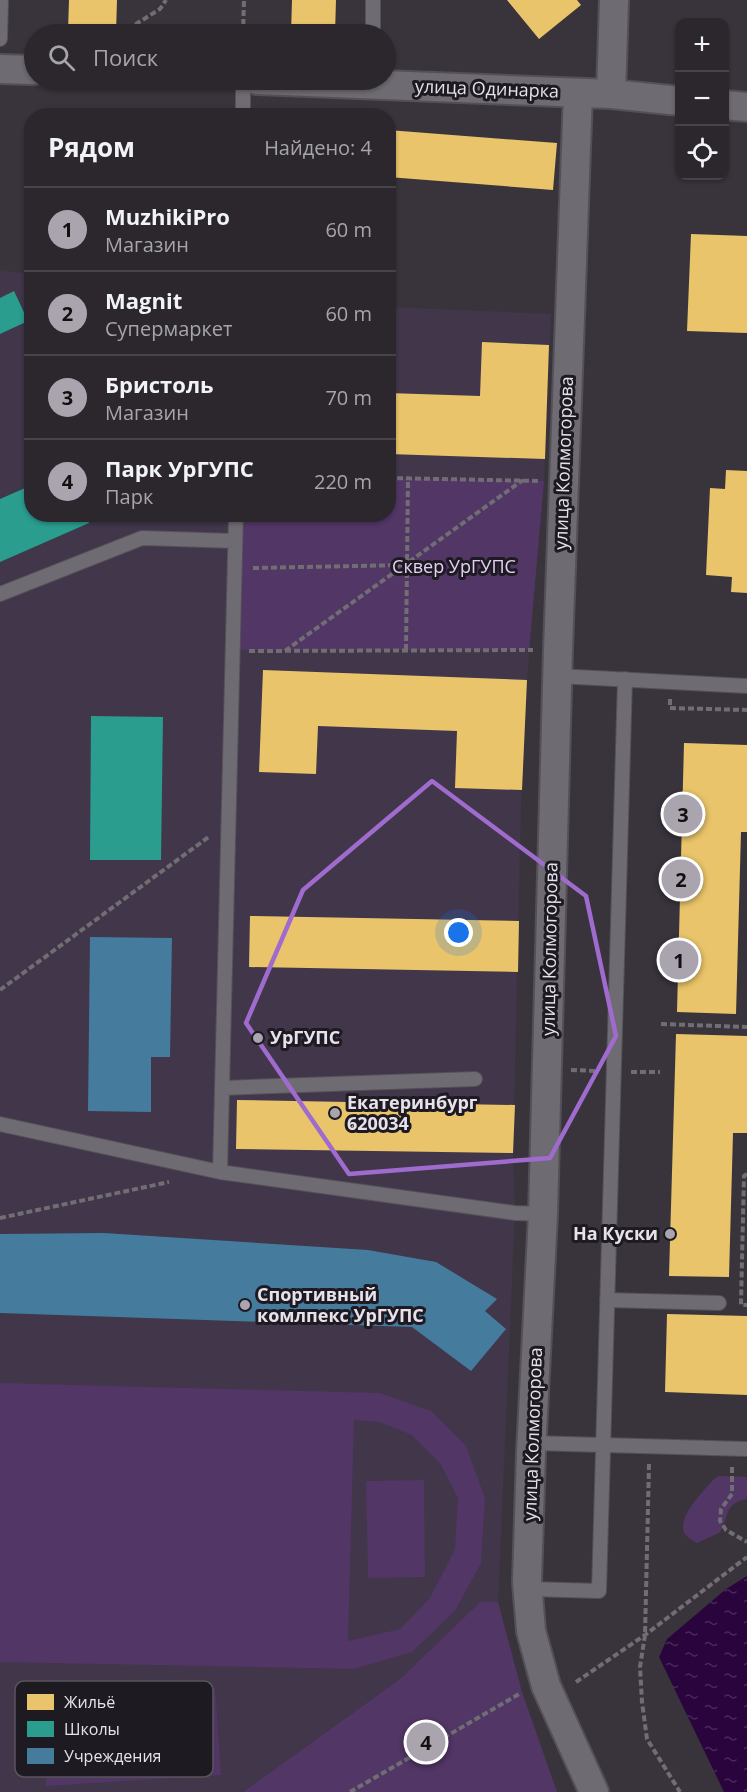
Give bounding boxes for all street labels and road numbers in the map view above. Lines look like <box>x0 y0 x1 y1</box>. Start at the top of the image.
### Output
street label: улица Одинарка <box>415 73 560 103</box>
street label: улица Колмогорова <box>548 376 578 550</box>
street label: улица Колмогорова <box>535 862 563 1036</box>
street label: улица Колмогорова <box>517 1347 547 1521</box>

